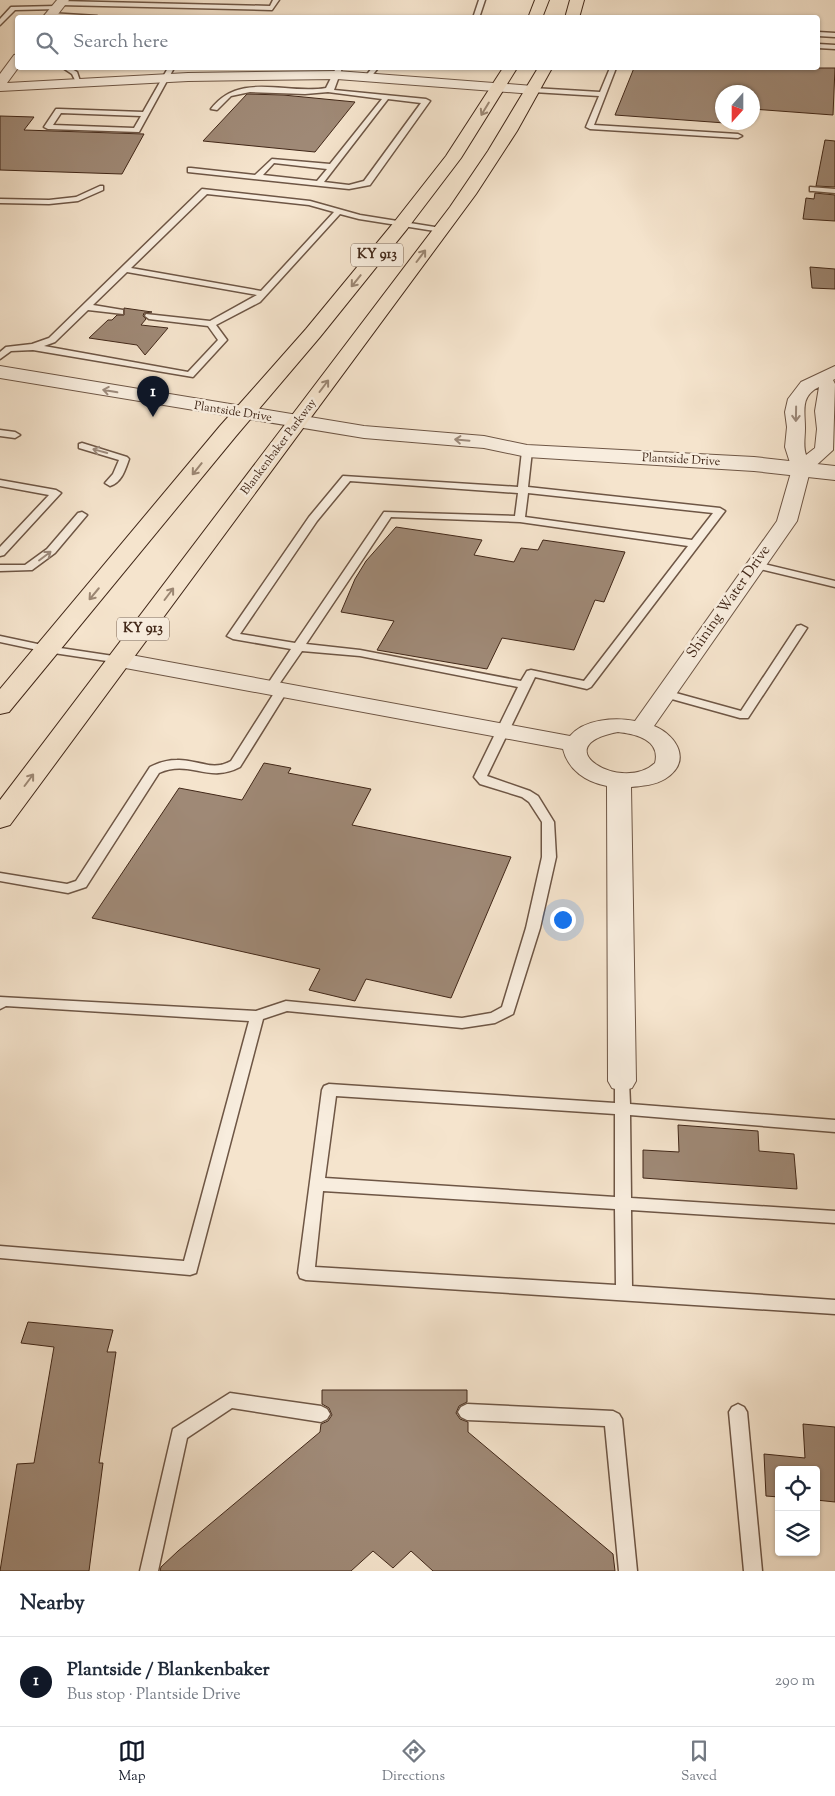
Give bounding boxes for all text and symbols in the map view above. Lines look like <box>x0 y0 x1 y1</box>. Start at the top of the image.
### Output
search box <box>15 15 820 70</box>
icon: search <box>33 29 61 57</box>
text: Search here <box>73 29 168 56</box>
north arrow <box>715 85 760 130</box>
one-way arrow <box>479 102 489 116</box>
road number: KY 913 <box>351 244 403 266</box>
one-way arrow <box>416 250 427 263</box>
one-way arrow <box>350 274 361 287</box>
pin: 1 <box>137 376 169 417</box>
one-way arrow <box>319 379 329 393</box>
one-way arrow <box>103 386 119 396</box>
street label: Blankenbaker Parkway <box>237 395 321 499</box>
street label: Plantside Drive <box>193 397 274 427</box>
one-way arrow <box>791 405 800 421</box>
one-way arrow <box>454 435 470 445</box>
one-way arrow <box>93 446 109 455</box>
street label: Plantside Drive <box>641 449 721 471</box>
one-way arrow <box>192 462 203 475</box>
street label: Shining Water Drive <box>682 541 776 663</box>
one-way arrow <box>38 550 51 561</box>
one-way arrow <box>89 587 100 600</box>
one-way arrow <box>164 587 174 601</box>
road number: KY 913 <box>117 618 169 640</box>
one-way arrow <box>24 774 35 787</box>
your location <box>550 907 576 933</box>
map controls <box>775 1466 820 1556</box>
button: locate <box>775 1466 820 1511</box>
button: layers <box>775 1511 820 1556</box>
text: Nearby <box>20 1589 85 1619</box>
text: Plantside / Blankenbaker <box>67 1657 270 1684</box>
text: 1 <box>33 1670 39 1693</box>
text: 290 m <box>775 1670 815 1693</box>
text: Bus stop · Plantside Drive <box>67 1684 241 1707</box>
tab: Map <box>118 1737 146 1787</box>
tab: Directions <box>382 1737 445 1787</box>
tab: Saved <box>681 1737 717 1787</box>

